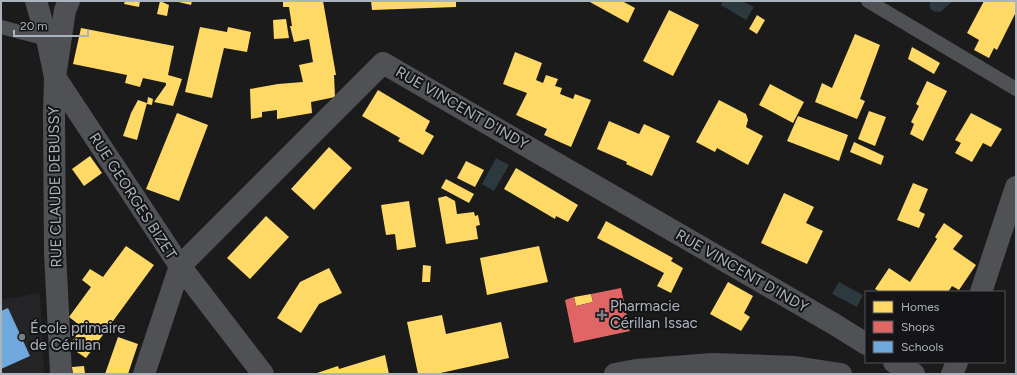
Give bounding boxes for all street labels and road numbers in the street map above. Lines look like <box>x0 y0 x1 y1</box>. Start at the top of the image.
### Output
street label: RUE VINCENT D'INDY <box>392 63 532 153</box>
street label: RUE CLAUDE DEBUSSY <box>45 106 65 268</box>
street label: RUE GEORGES BIZET <box>85 129 181 263</box>
street label: RUE VINCENT D'INDY <box>672 226 812 316</box>

